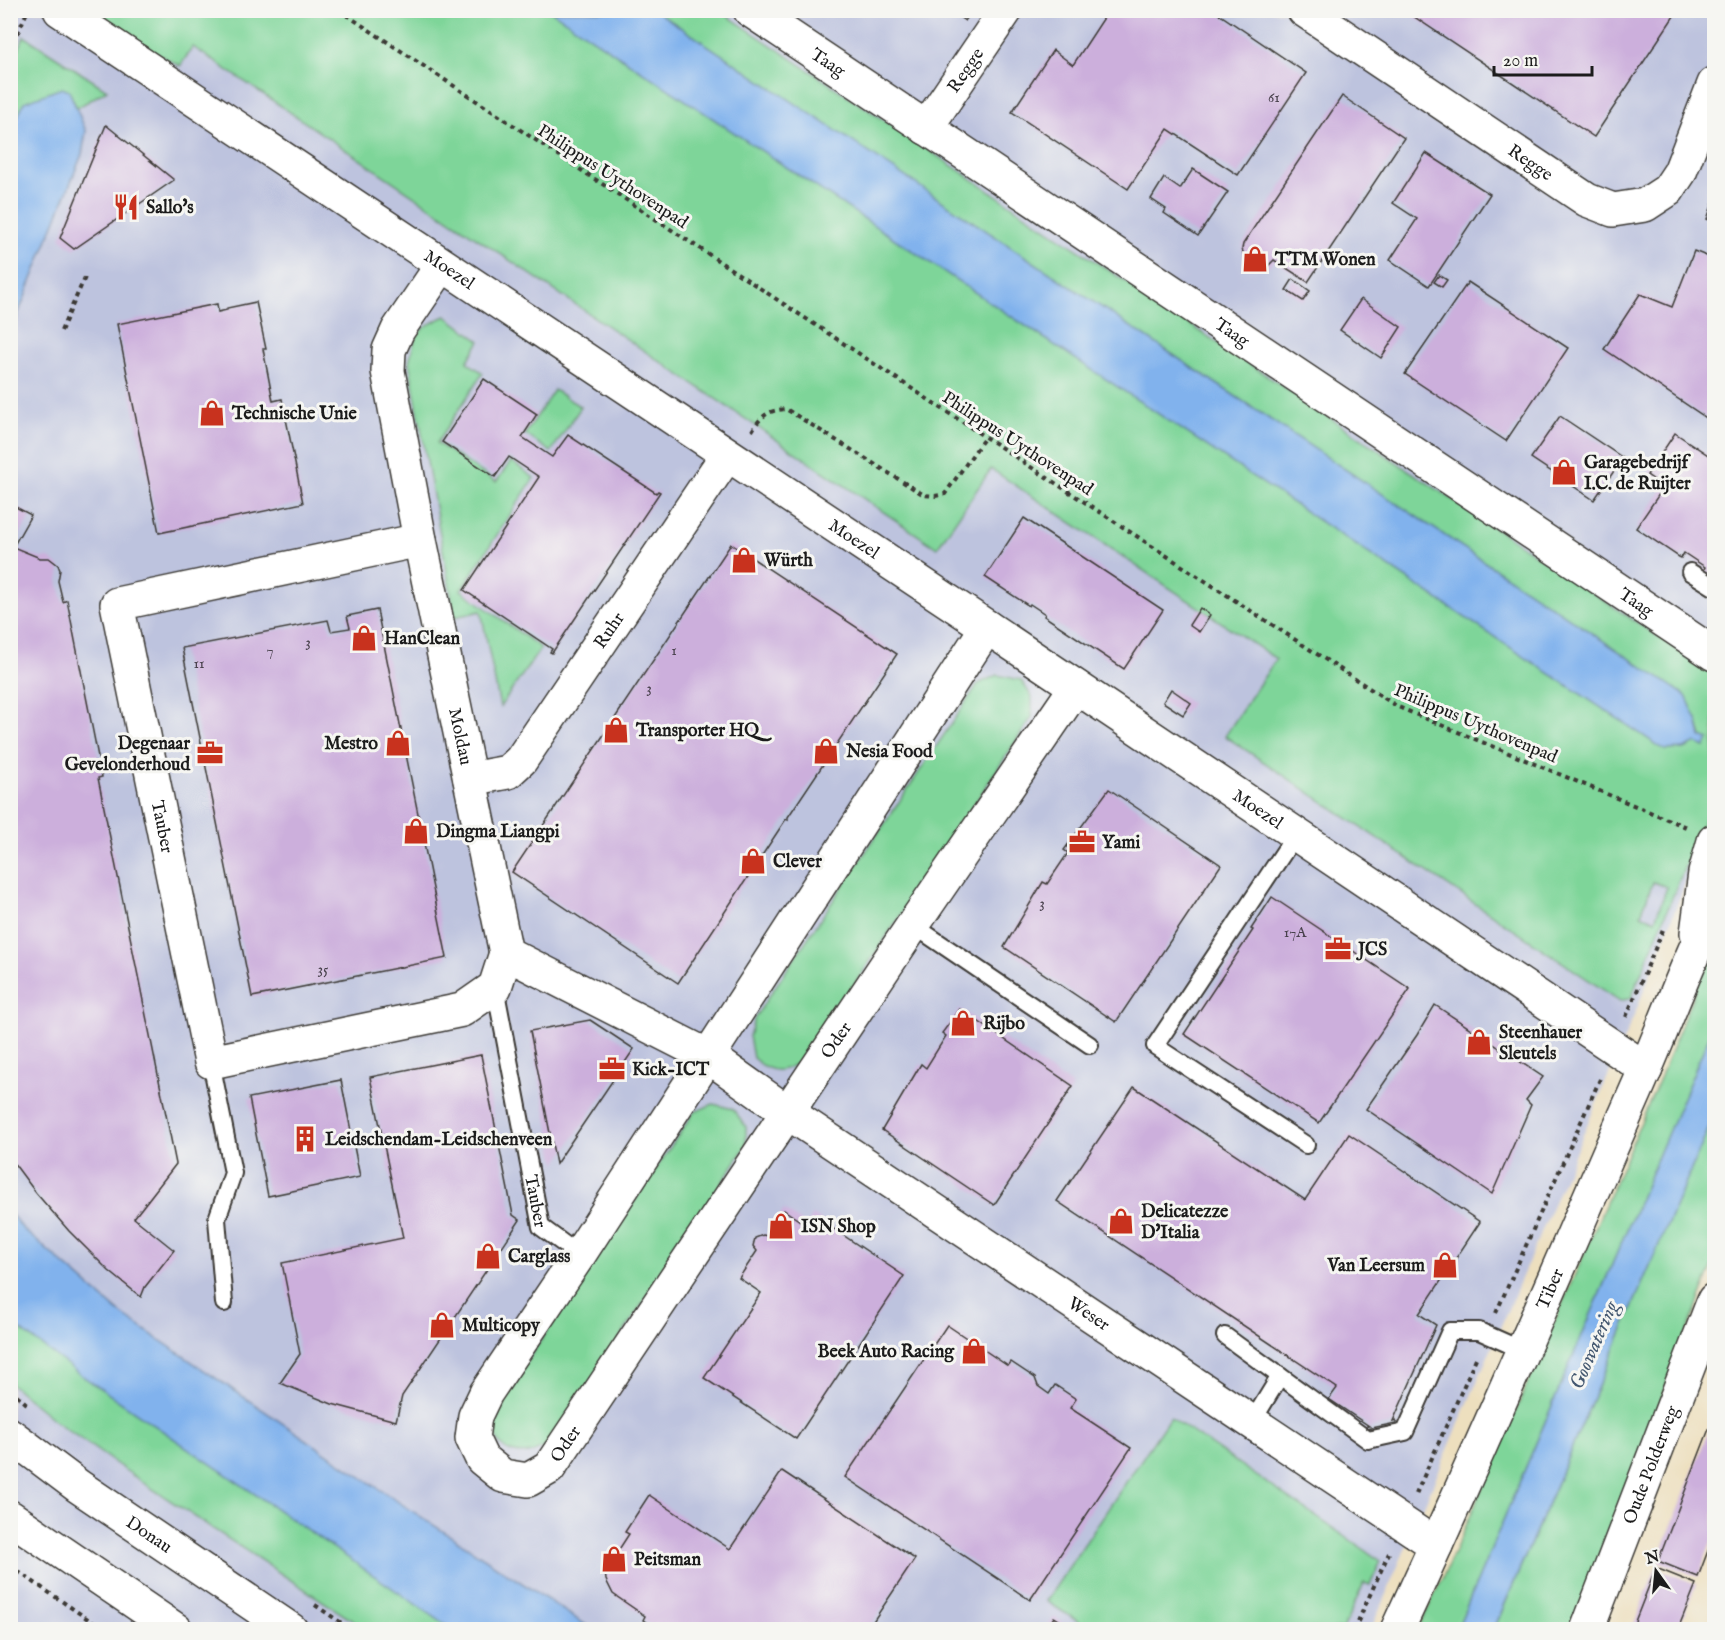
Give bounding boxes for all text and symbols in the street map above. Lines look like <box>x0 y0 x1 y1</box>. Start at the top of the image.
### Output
scale bar <box>1494 39 1592 77</box>
street label: Taag <box>806 44 849 83</box>
street label: Regge <box>943 44 990 98</box>
text: 20 m <box>1503 50 1538 73</box>
house number: 61 <box>1268 88 1280 107</box>
street label: Philippus Uythovenpad <box>532 120 692 235</box>
street label: Regge <box>1503 140 1557 187</box>
restaurant icon: Sallo's <box>111 192 141 222</box>
place label: Sallo's <box>146 197 194 220</box>
shop icon: TTM Wonen <box>1240 244 1270 274</box>
street label: Moezel <box>419 245 479 296</box>
place label: TTM Wonen <box>1274 249 1376 272</box>
street label: Taag <box>1210 314 1253 353</box>
street label: Philippus Uythovenpad <box>937 387 1097 502</box>
shop icon: Technische Unie <box>197 398 227 428</box>
place label: Technische Unie <box>231 403 357 426</box>
place label: Garagebedrijf I.C. de Ruijter <box>1584 452 1692 496</box>
shop icon: Garagebedrijf I.C. de Ruijter <box>1549 457 1579 487</box>
street label: Moezel <box>824 515 883 565</box>
shop icon: Würth <box>729 545 759 575</box>
place label: Würth <box>763 550 813 573</box>
street label: Taag <box>1614 584 1658 623</box>
street label: Ruhr <box>589 608 631 654</box>
shop icon: HanClean <box>349 623 379 653</box>
place label: HanClean <box>384 628 461 651</box>
house number: 3 <box>305 633 311 652</box>
house number: 7 <box>266 641 274 660</box>
house number: 1 <box>671 641 677 660</box>
house number: 11 <box>193 654 205 673</box>
house number: 3 <box>646 679 652 698</box>
street label: Philippus Uythovenpad <box>1390 680 1561 769</box>
street label: Moldau <box>442 706 477 767</box>
shop icon: Transporter HQ <box>601 715 631 745</box>
place label: Transporter HQ <box>635 720 772 743</box>
shop icon: Mestro <box>383 728 413 758</box>
place label: Degenaar Gevelonderhoud <box>65 733 190 777</box>
place label: Mestro <box>324 733 378 756</box>
shop icon: Nesia Food <box>811 736 841 766</box>
office icon: Degenaar Gevelonderhoud <box>195 738 225 768</box>
place label: Nesia Food <box>845 741 933 764</box>
street label: Moezel <box>1228 785 1287 835</box>
street label: Tauber <box>145 799 178 856</box>
shop icon: Dingma Liangpi <box>401 816 431 846</box>
place label: Dingma Liangpi <box>436 821 560 844</box>
office icon: Yami <box>1067 827 1097 857</box>
place label: Yami <box>1102 832 1140 855</box>
shop icon: Clever <box>738 846 768 876</box>
place label: Clever <box>773 851 822 874</box>
house number: 3 <box>1039 894 1045 913</box>
house number: 17A <box>1284 923 1307 942</box>
office icon: JCS <box>1323 934 1353 964</box>
place label: JCS <box>1356 939 1387 962</box>
house number: 35 <box>317 960 329 979</box>
shop icon: Rijbo <box>948 1008 978 1038</box>
place label: Rijbo <box>983 1013 1025 1036</box>
street label: Oder <box>817 1018 858 1064</box>
place label: Steenhauer Sleutels <box>1499 1022 1582 1066</box>
shop icon: Steenhauer Sleutels <box>1464 1027 1494 1057</box>
office icon: Kick-ICT <box>597 1054 627 1084</box>
place label: Kick-ICT <box>632 1059 710 1082</box>
building icon: Leidschendam-Leidschenveen <box>290 1124 320 1154</box>
place label: Leidschendam-Leidschenveen <box>325 1129 553 1152</box>
street label: Tauber <box>518 1173 551 1230</box>
place label: Delicatezze D'Italia <box>1141 1201 1229 1245</box>
shop icon: Delicatezze D'Italia <box>1106 1206 1136 1236</box>
shop icon: ISN Shop <box>766 1211 796 1241</box>
place label: ISN Shop <box>801 1216 876 1239</box>
shop icon: Carglass <box>473 1241 503 1271</box>
place label: Carglass <box>508 1246 571 1269</box>
shop icon: Van Leersum <box>1430 1250 1460 1280</box>
place label: Van Leersum <box>1326 1255 1425 1278</box>
street label: Tiber <box>1532 1265 1570 1313</box>
street label: Weser <box>1063 1293 1114 1337</box>
water label: Goowatering <box>1565 1297 1626 1394</box>
shop icon: Multicopy <box>427 1310 457 1340</box>
place label: Multicopy <box>462 1315 541 1338</box>
shop icon: Beek Auto Racing <box>959 1336 989 1366</box>
place label: Beek Auto Racing <box>817 1341 955 1364</box>
street label: Oude Polderweg <box>1619 1403 1685 1528</box>
street label: Oder <box>546 1421 587 1467</box>
street label: Donau <box>121 1512 176 1559</box>
north arrow <box>1626 1541 1686 1601</box>
shop icon: Peitsman <box>599 1544 629 1574</box>
text: N <box>1642 1547 1662 1570</box>
place label: Peitsman <box>634 1549 701 1572</box>

